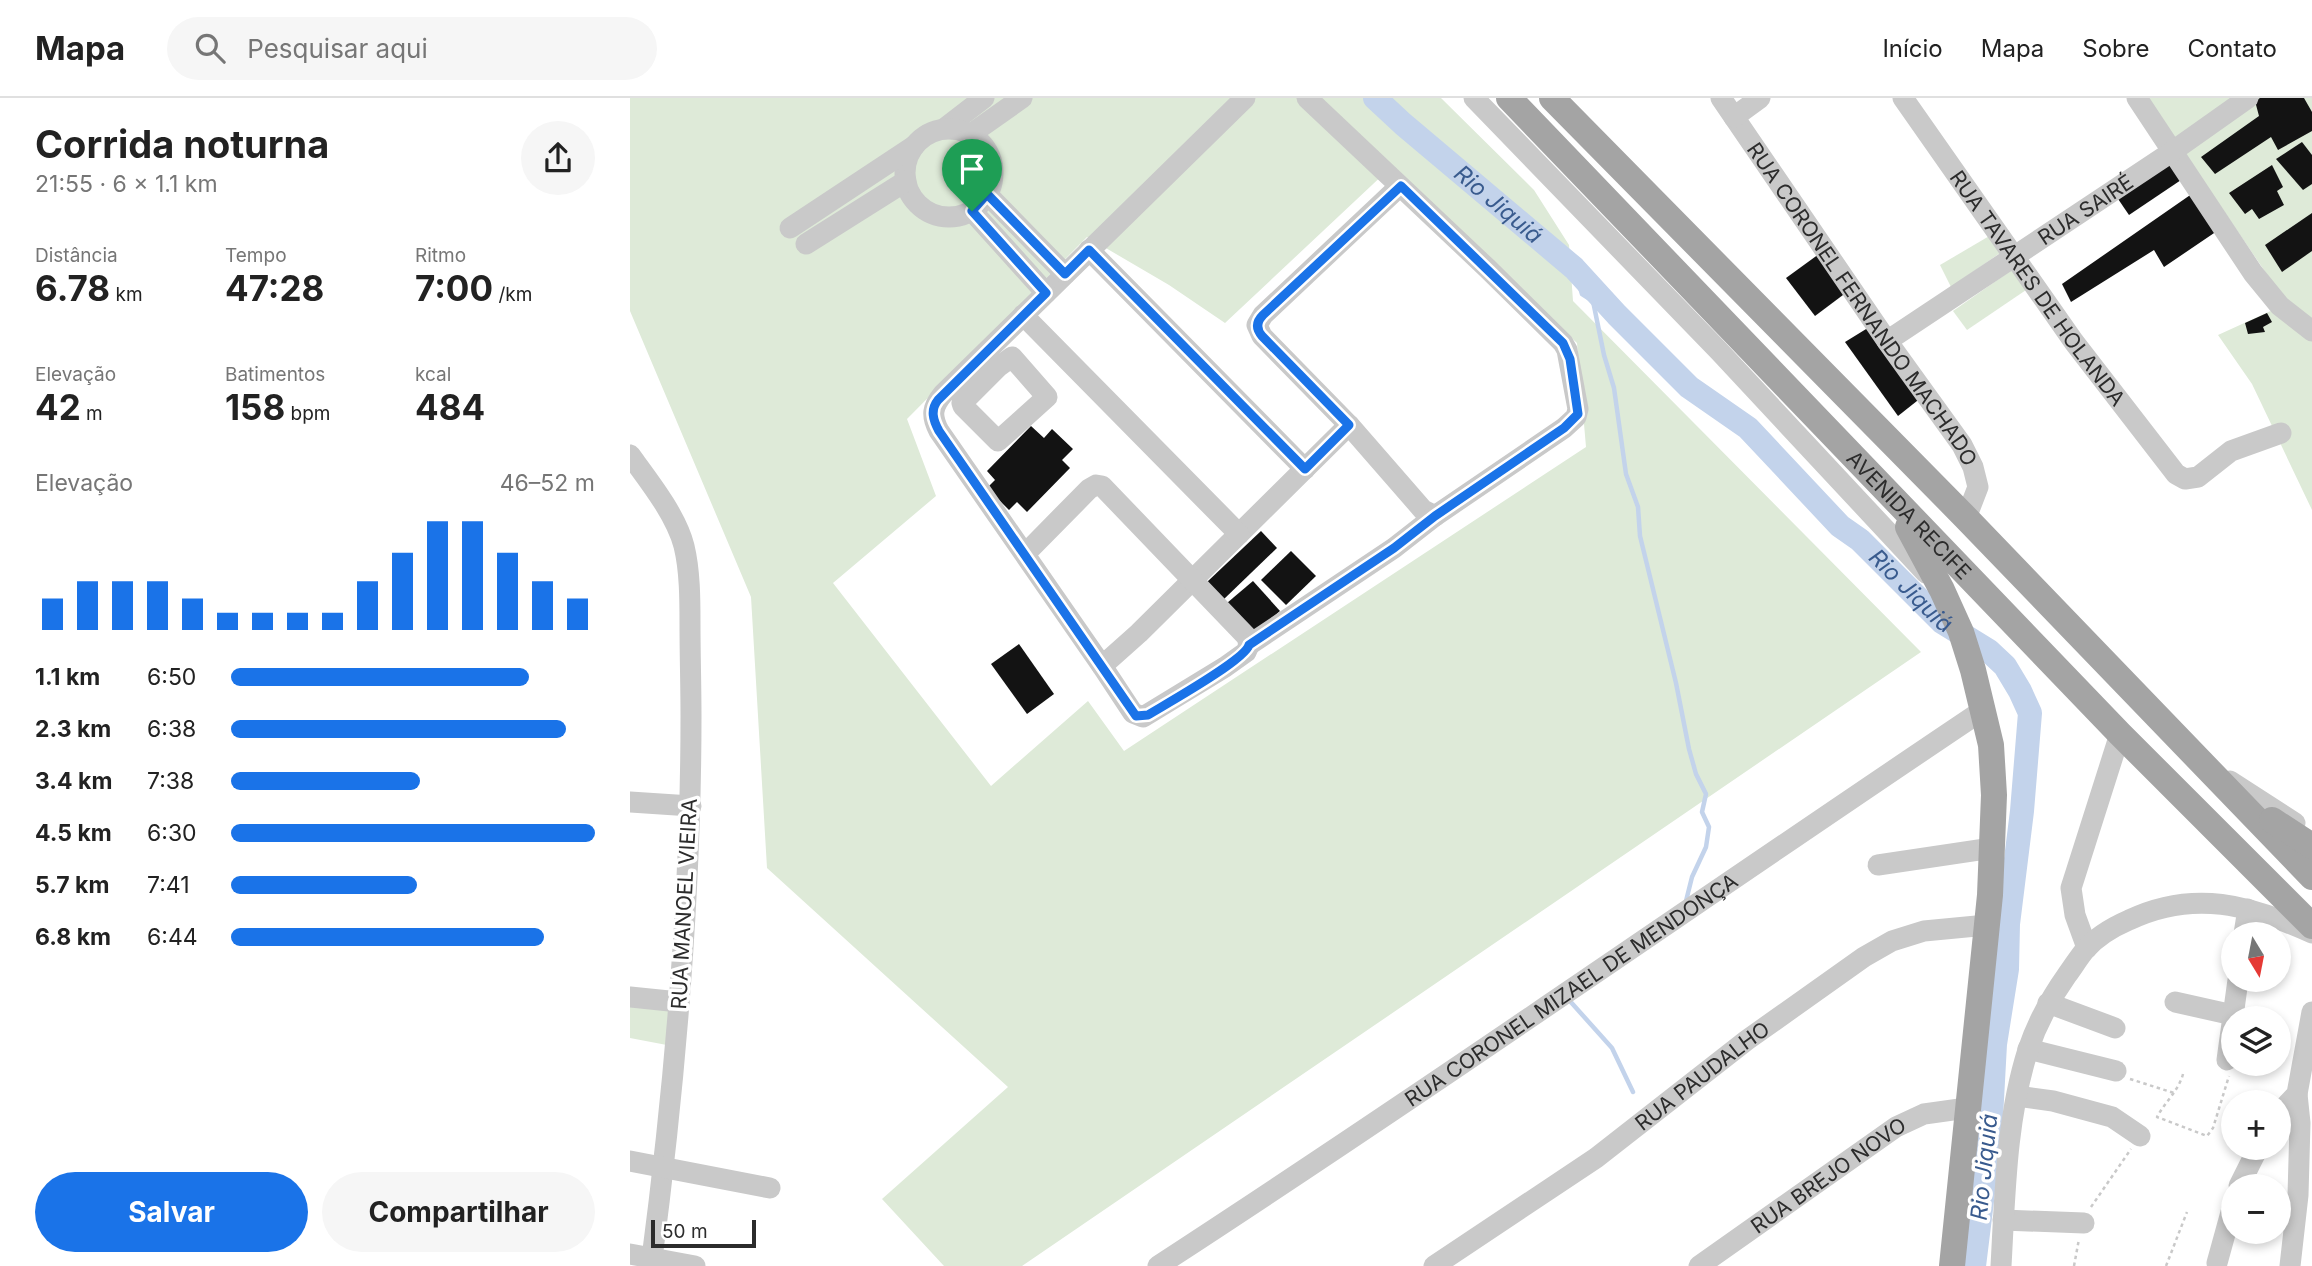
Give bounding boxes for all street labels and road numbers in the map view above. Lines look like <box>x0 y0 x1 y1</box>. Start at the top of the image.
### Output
street label: RUA CORONEL FERNANDO MACHADO <box>1742 137 1983 470</box>
street label: RUA TAVARES DE HOLANDA <box>1945 166 2131 410</box>
street label: RUA SAIRÉ <box>2033 168 2138 250</box>
street label: AVENIDA RECIFE <box>1842 445 1977 584</box>
street label: RUA MANOEL VIEIRA <box>666 798 702 1010</box>
street label: RUA CORONEL MIZAEL DE MENDONÇA <box>1400 868 1742 1111</box>
street label: RUA PAUDALHO <box>1630 1016 1774 1135</box>
street label: RUA BREJO NOVO <box>1746 1112 1909 1238</box>

